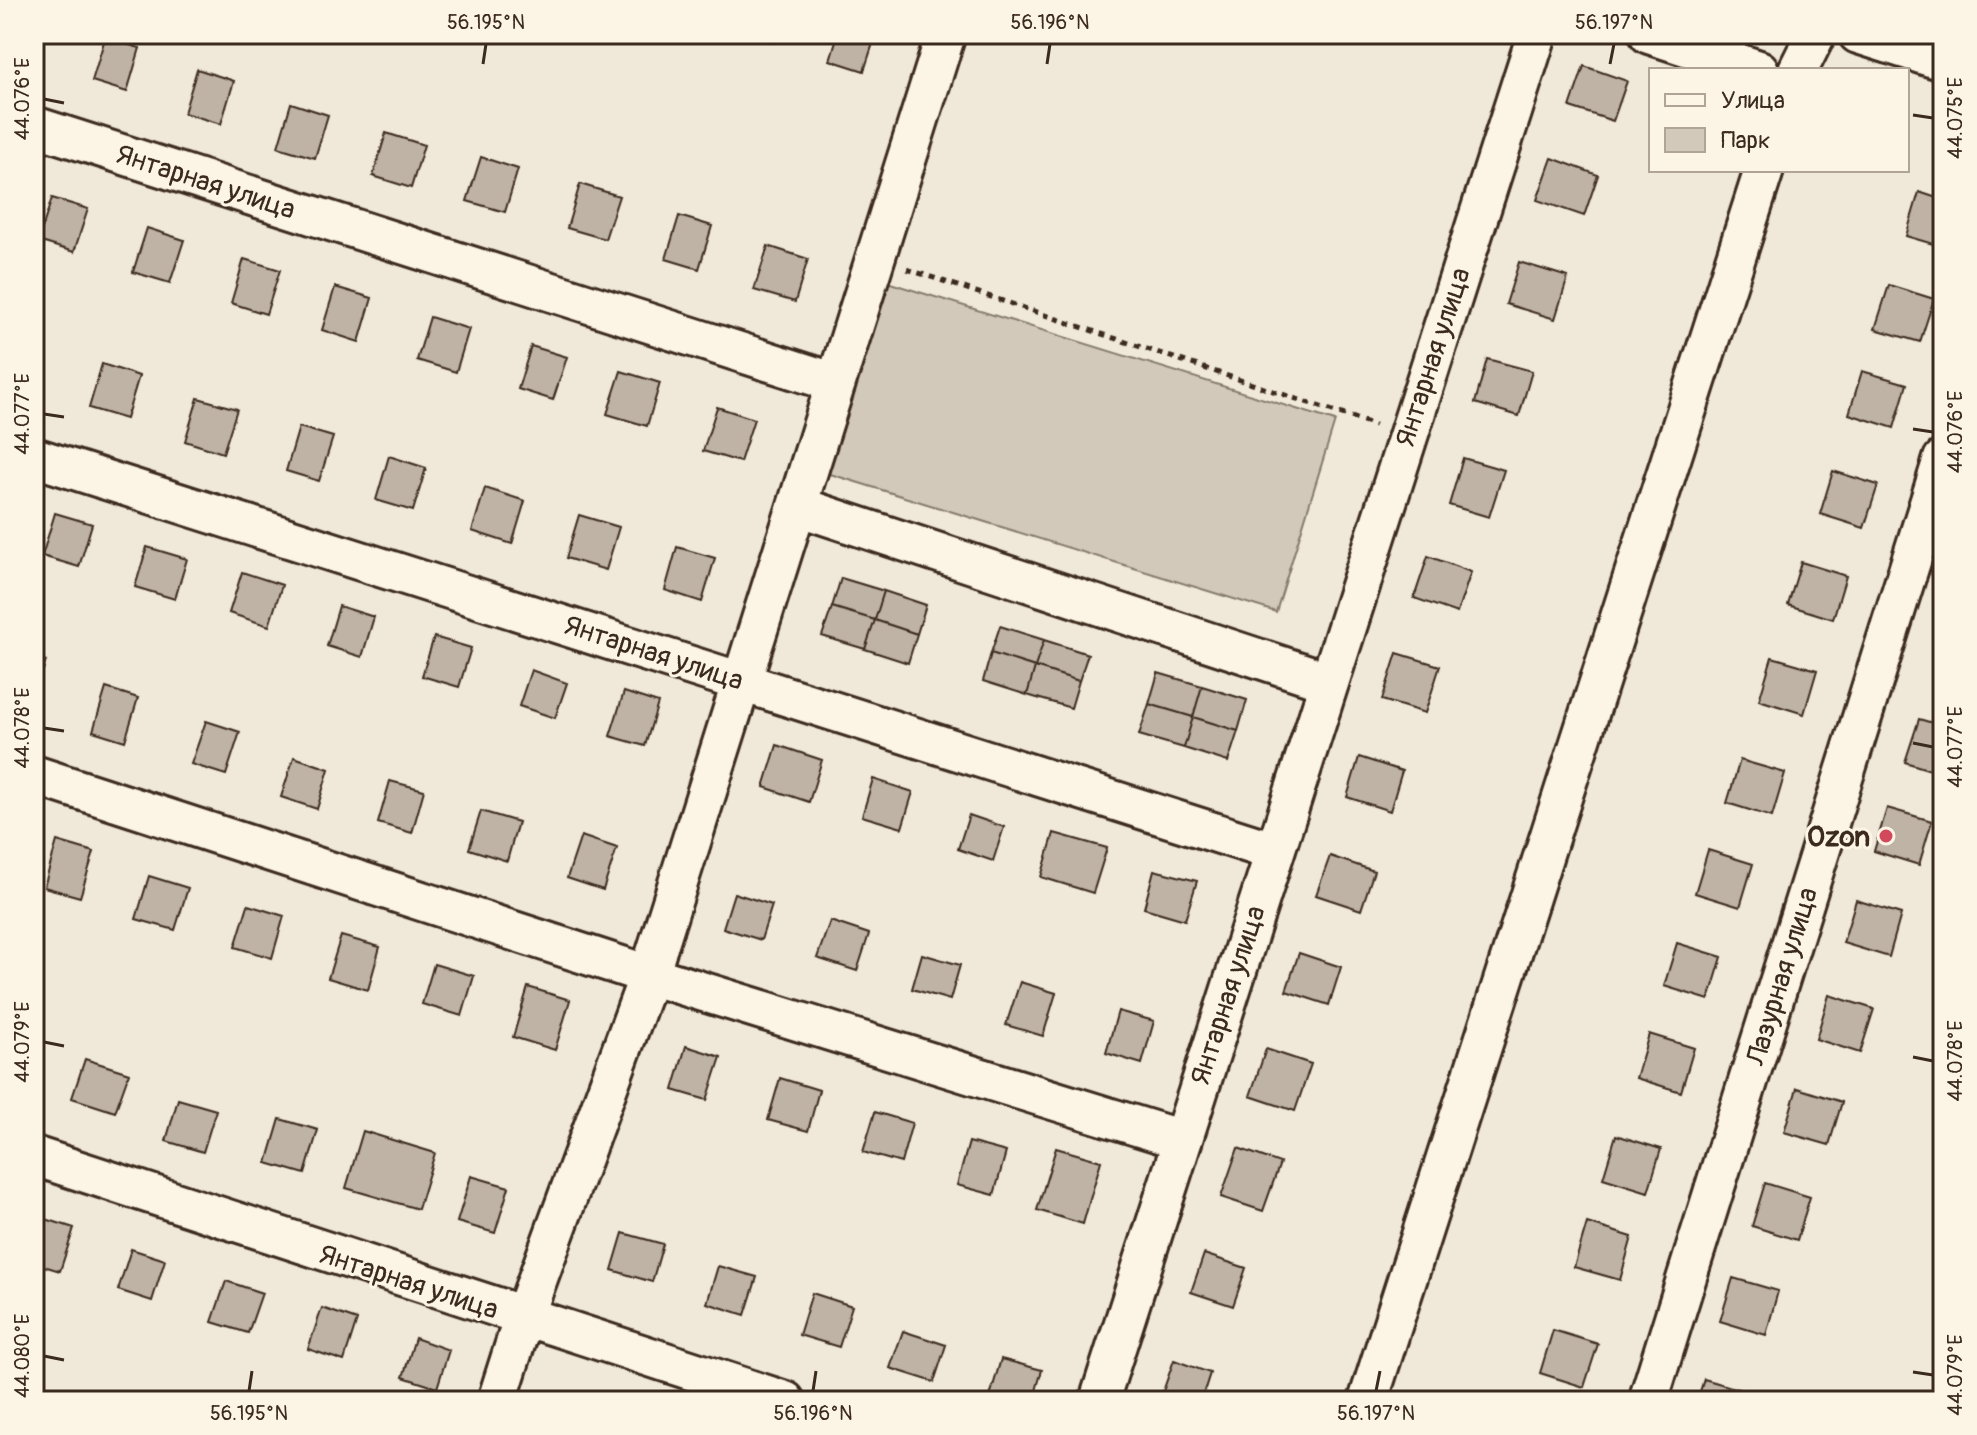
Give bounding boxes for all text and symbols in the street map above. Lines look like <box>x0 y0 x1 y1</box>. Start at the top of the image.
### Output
text: 56.195°N <box>447 10 525 35</box>
text: 56.196°N <box>1011 10 1089 35</box>
text: 56.197°N <box>1575 10 1653 35</box>
text: 44.076°E <box>10 58 35 140</box>
legend <box>1649 68 1909 172</box>
text: 44.075°E <box>1943 77 1968 159</box>
text: Улица <box>1721 86 1785 115</box>
text: Парк <box>1721 126 1770 155</box>
street label: Янтарная улица <box>111 137 300 228</box>
street label: Янтарная улица <box>1388 263 1479 452</box>
text: 44.077°E <box>10 373 35 455</box>
text: 44.076°E <box>1943 391 1968 473</box>
street label: Янтарная улица <box>559 608 748 699</box>
text: 44.078°E <box>10 687 35 769</box>
text: 44.077°E <box>1943 706 1968 788</box>
place label: Ozon <box>1807 820 1870 855</box>
marker: Ozon <box>1877 827 1895 845</box>
street label: Лазурная улица <box>1738 883 1826 1071</box>
street label: Янтарная улица <box>1183 901 1274 1090</box>
text: 44.079°E <box>10 1001 35 1083</box>
text: 44.078°E <box>1943 1020 1968 1102</box>
street label: Янтарная улица <box>314 1237 503 1328</box>
text: 44.080°E <box>10 1314 35 1398</box>
text: 44.079°E <box>1943 1334 1968 1416</box>
text: 56.195°N <box>210 1401 288 1426</box>
text: 56.196°N <box>774 1401 852 1426</box>
text: 56.197°N <box>1337 1401 1415 1426</box>

